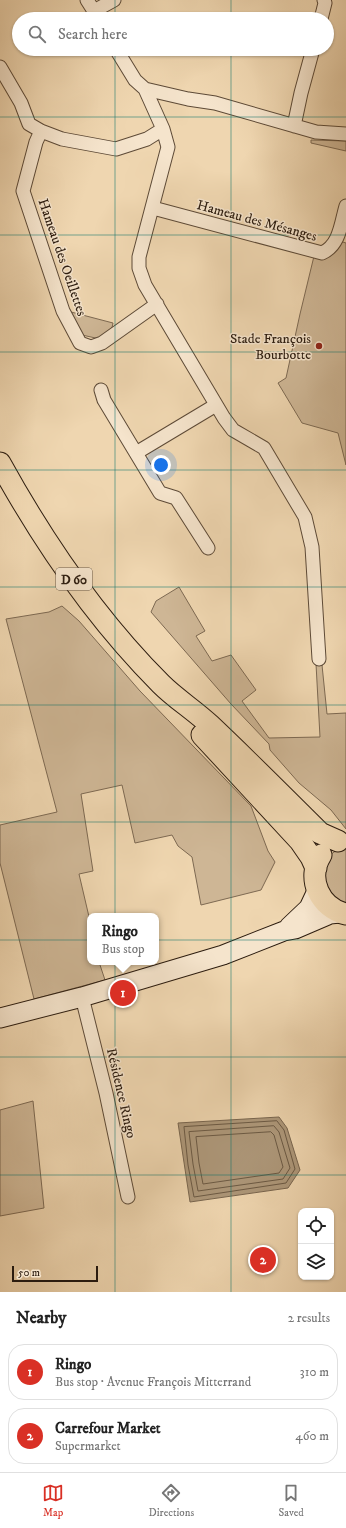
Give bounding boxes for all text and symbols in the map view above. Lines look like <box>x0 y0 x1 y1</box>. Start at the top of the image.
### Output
search box <box>12 12 334 56</box>
icon: search <box>26 23 48 45</box>
text: Search here <box>58 25 127 44</box>
street label: Hameau des Oeillettes <box>34 196 91 319</box>
street label: Hameau des Mésanges <box>195 196 319 246</box>
place label: Stade François Bourbotte <box>230 330 311 364</box>
marker: Stade François Bourbotte <box>314 341 324 351</box>
your location <box>151 455 171 475</box>
road number: D 60 <box>56 568 92 590</box>
popup <box>87 913 159 965</box>
text: Ringo <box>102 922 138 941</box>
text: Bus stop <box>102 941 145 957</box>
pin: 1 <box>110 978 136 1008</box>
street label: Résidence Ringo <box>102 1046 140 1140</box>
map controls <box>298 1208 334 1280</box>
button: locate <box>298 1208 334 1244</box>
button: layers <box>298 1244 334 1280</box>
pin: 2 <box>250 1245 276 1275</box>
scale bar <box>12 1264 98 1283</box>
text: 50 m <box>18 1266 40 1280</box>
text: Nearby <box>16 1307 66 1329</box>
text: 2 results <box>288 1310 330 1326</box>
text: Ringo <box>55 1355 91 1374</box>
text: 1 <box>28 1364 32 1380</box>
text: 310 m <box>300 1364 329 1380</box>
text: Bus stop · Avenue François Mitterrand <box>55 1374 251 1390</box>
text: Carrefour Market <box>55 1419 161 1438</box>
text: 2 <box>27 1428 33 1444</box>
text: 460 m <box>295 1428 329 1444</box>
text: Supermarket <box>55 1438 121 1454</box>
tab: Map <box>42 1482 64 1520</box>
tab: Directions <box>149 1482 194 1520</box>
tab: Saved <box>279 1482 304 1520</box>

